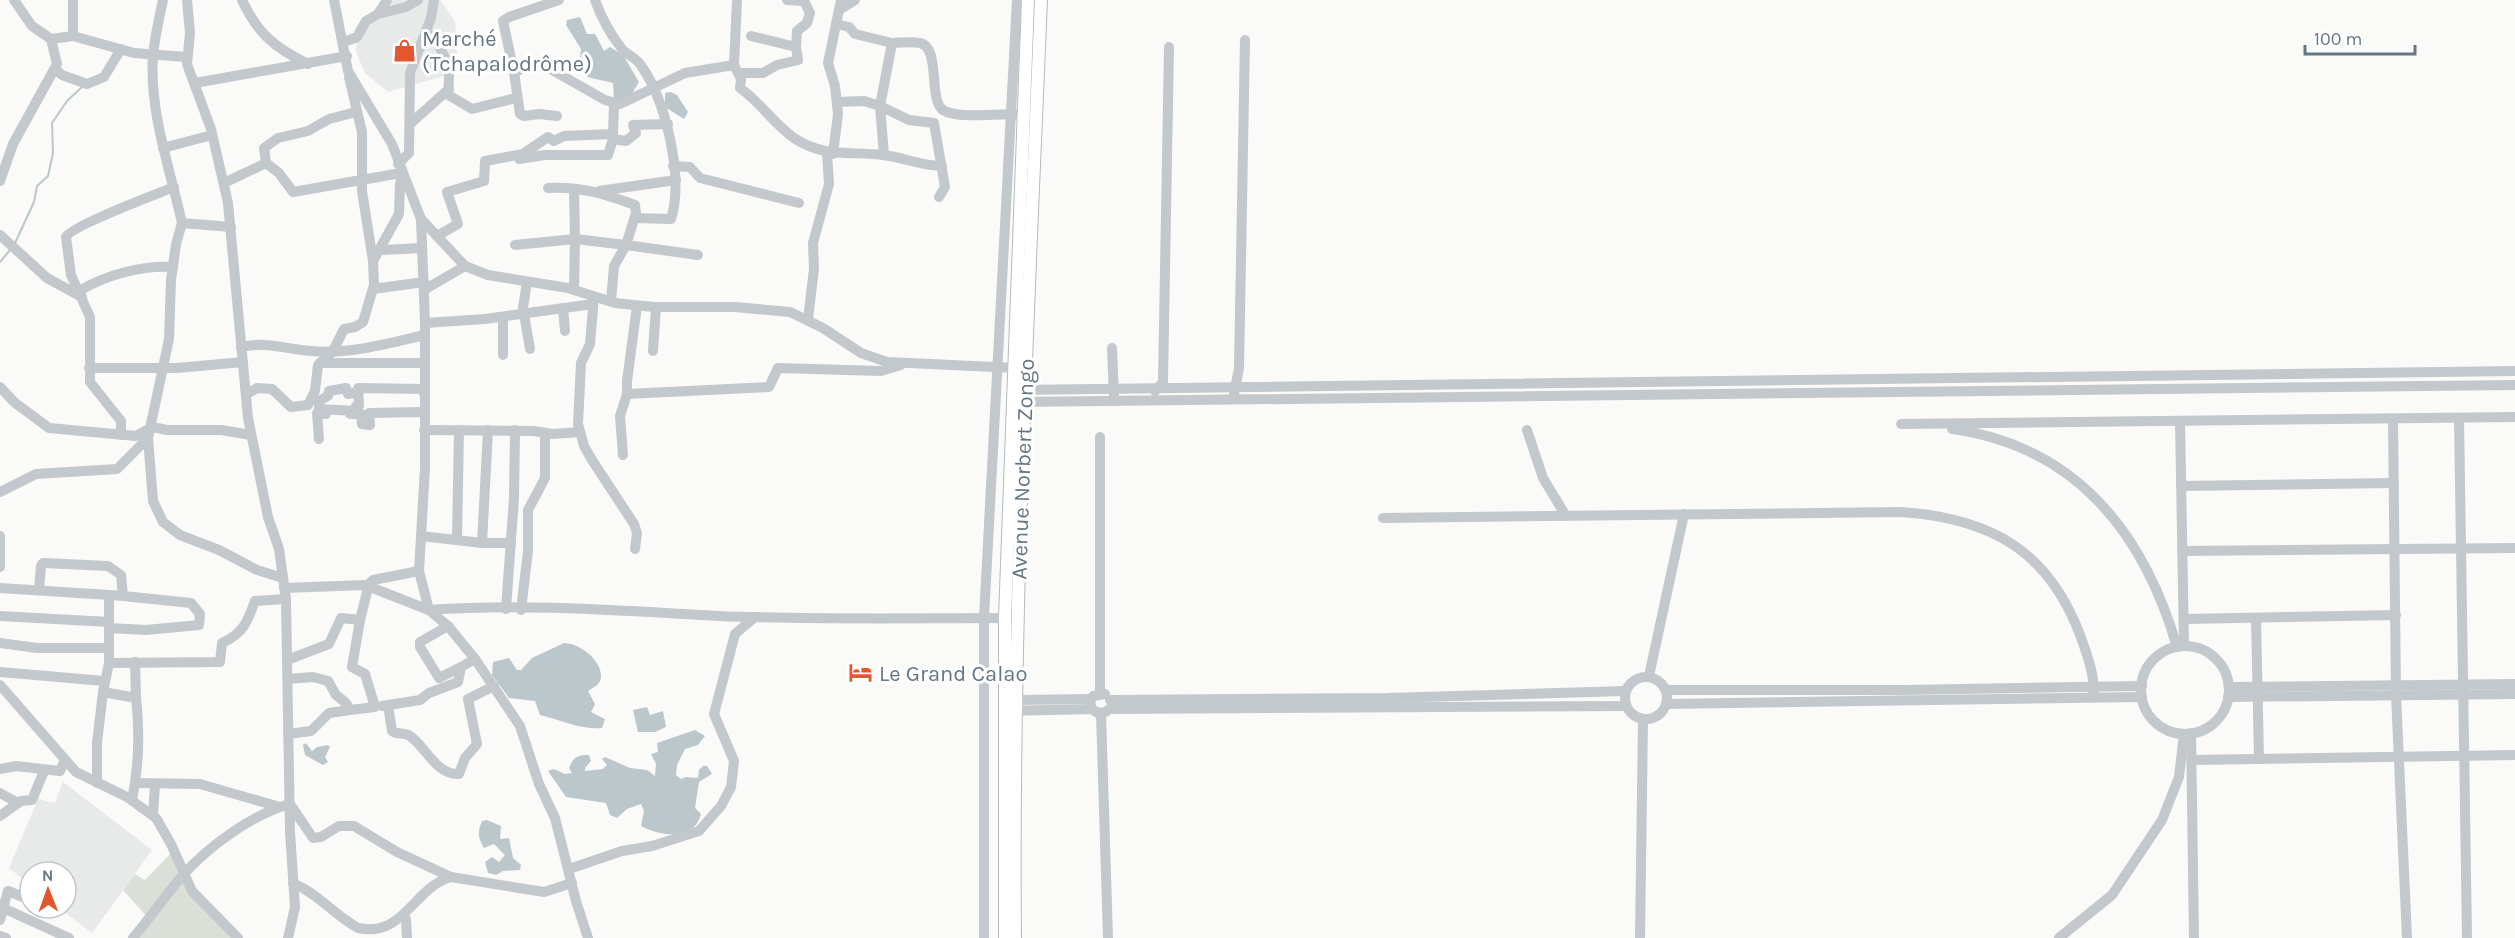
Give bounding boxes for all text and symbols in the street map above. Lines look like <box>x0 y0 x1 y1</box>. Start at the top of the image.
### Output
scale bar <box>2305 18 2414 56</box>
place label: Marché (Tchapalodrôme) <box>422 26 592 77</box>
text: 100 m <box>2314 28 2362 50</box>
shop icon: Marché (Tchapalodrôme) <box>391 38 417 64</box>
street label: Avenue Norbert Zongo <box>1006 358 1040 580</box>
hotel icon: Le Grand Calao <box>848 660 874 686</box>
place label: Le Grand Calao <box>879 661 1027 687</box>
north arrow <box>18 860 78 920</box>
text: N <box>42 866 54 885</box>

